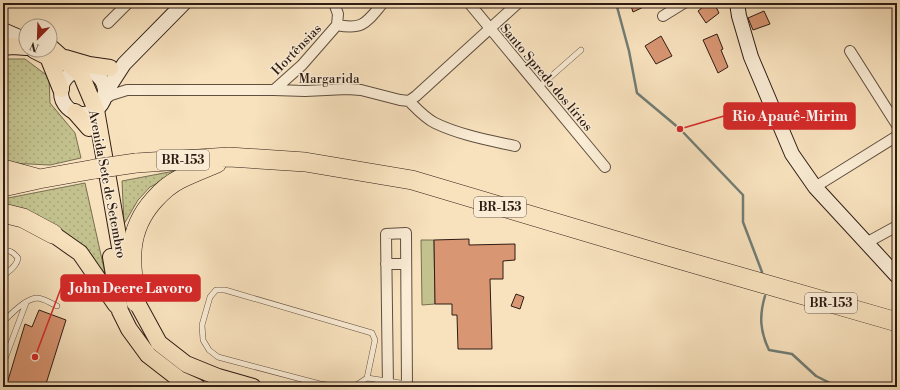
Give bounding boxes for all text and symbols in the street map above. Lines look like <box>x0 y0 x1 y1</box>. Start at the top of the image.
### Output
north arrow <box>18 18 58 58</box>
street label: Hortênsias <box>268 21 325 79</box>
street label: Santo Spredo dos lírios <box>497 21 596 135</box>
text: N <box>27 38 41 54</box>
street label: Margarida <box>298 71 360 87</box>
callout: Rio Apauê-Mirim <box>724 103 855 129</box>
street label: Avenida Sete de Setembro <box>85 108 129 260</box>
text: Rio Apauê-Mirim <box>732 108 848 126</box>
road number: BR-153 <box>157 150 209 170</box>
road number: BR-153 <box>474 197 526 217</box>
callout: John Deere Lavoro <box>61 275 200 301</box>
text: John Deere Lavoro <box>67 280 193 298</box>
road number: BR-153 <box>805 293 857 313</box>

